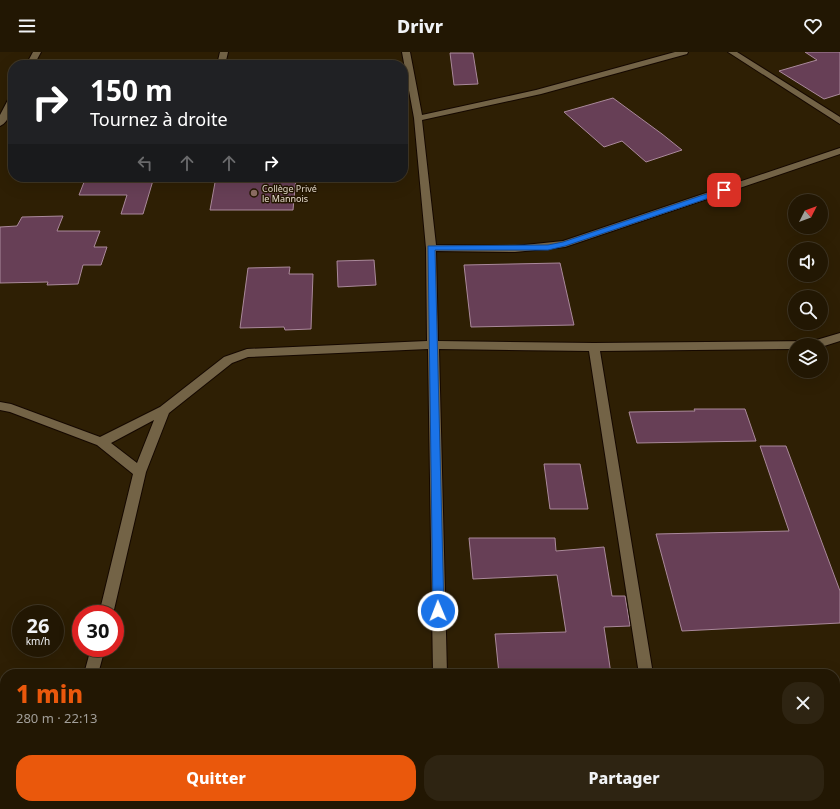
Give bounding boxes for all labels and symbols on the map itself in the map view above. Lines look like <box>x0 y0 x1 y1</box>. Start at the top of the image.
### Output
pin <box>707 173 741 207</box>
place label: Collège Privé le Mannois <box>262 182 317 205</box>
marker: Collège Privé le Mannois <box>249 188 259 198</box>
north arrow <box>788 194 828 234</box>
position arrow <box>417 590 459 632</box>
speed limit sign: 30 <box>72 605 124 657</box>

